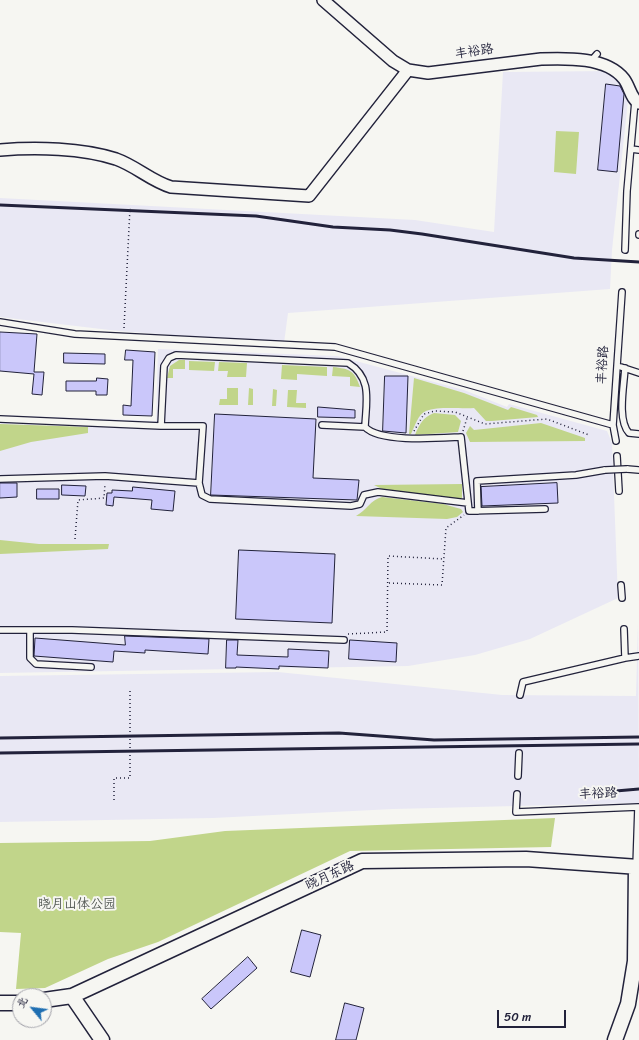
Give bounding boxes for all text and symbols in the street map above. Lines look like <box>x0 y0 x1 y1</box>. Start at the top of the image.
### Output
street label: 丰裕路 <box>454 42 494 62</box>
street label: 丰裕路 <box>594 345 612 385</box>
street label: 丰裕路 <box>578 786 618 802</box>
street label: 晓月东路 <box>303 858 357 894</box>
park label: 晓月山体公园 <box>38 897 116 913</box>
north arrow <box>12 988 52 1028</box>
text: 北 <box>11 993 33 1012</box>
scale bar <box>499 1002 568 1028</box>
text: 50 m <box>504 1006 531 1028</box>

